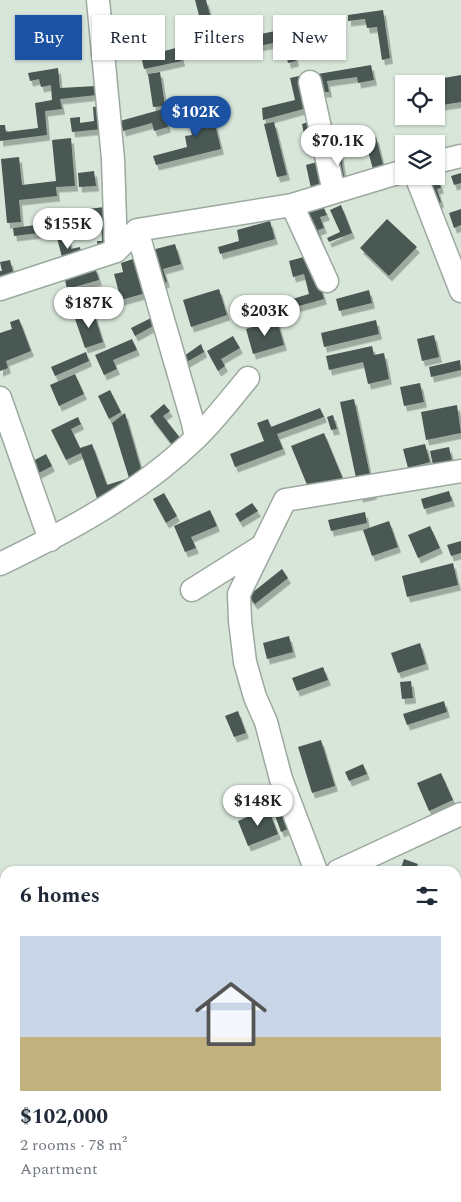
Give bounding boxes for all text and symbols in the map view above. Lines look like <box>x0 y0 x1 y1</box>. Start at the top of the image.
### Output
chip: Buy <box>15 15 82 60</box>
chip: Rent <box>92 15 165 60</box>
chip: Filters <box>175 15 263 60</box>
chip: New <box>273 15 346 60</box>
map controls <box>395 75 445 185</box>
button: locate <box>395 75 445 125</box>
pin: $102K <box>161 96 231 138</box>
text: $102K <box>172 100 220 124</box>
pin: $70.1K <box>297 124 379 167</box>
text: $70.1K <box>312 129 364 153</box>
button: layers <box>395 135 445 185</box>
pin: $155K <box>33 208 103 250</box>
text: $155K <box>44 212 92 236</box>
pin: $187K <box>54 286 124 329</box>
text: $187K <box>65 291 113 315</box>
pin: $203K <box>230 294 300 337</box>
text: $203K <box>241 299 289 323</box>
pin: $148K <box>223 784 293 827</box>
text: $148K <box>234 789 282 813</box>
text: 6 homes <box>20 880 100 912</box>
icon: filters <box>413 882 441 910</box>
icon: home <box>186 969 276 1059</box>
text: $102,000 <box>20 1101 108 1133</box>
text: 2 rooms · 78 m² <box>20 1133 127 1157</box>
text: Apartment <box>20 1157 98 1181</box>

